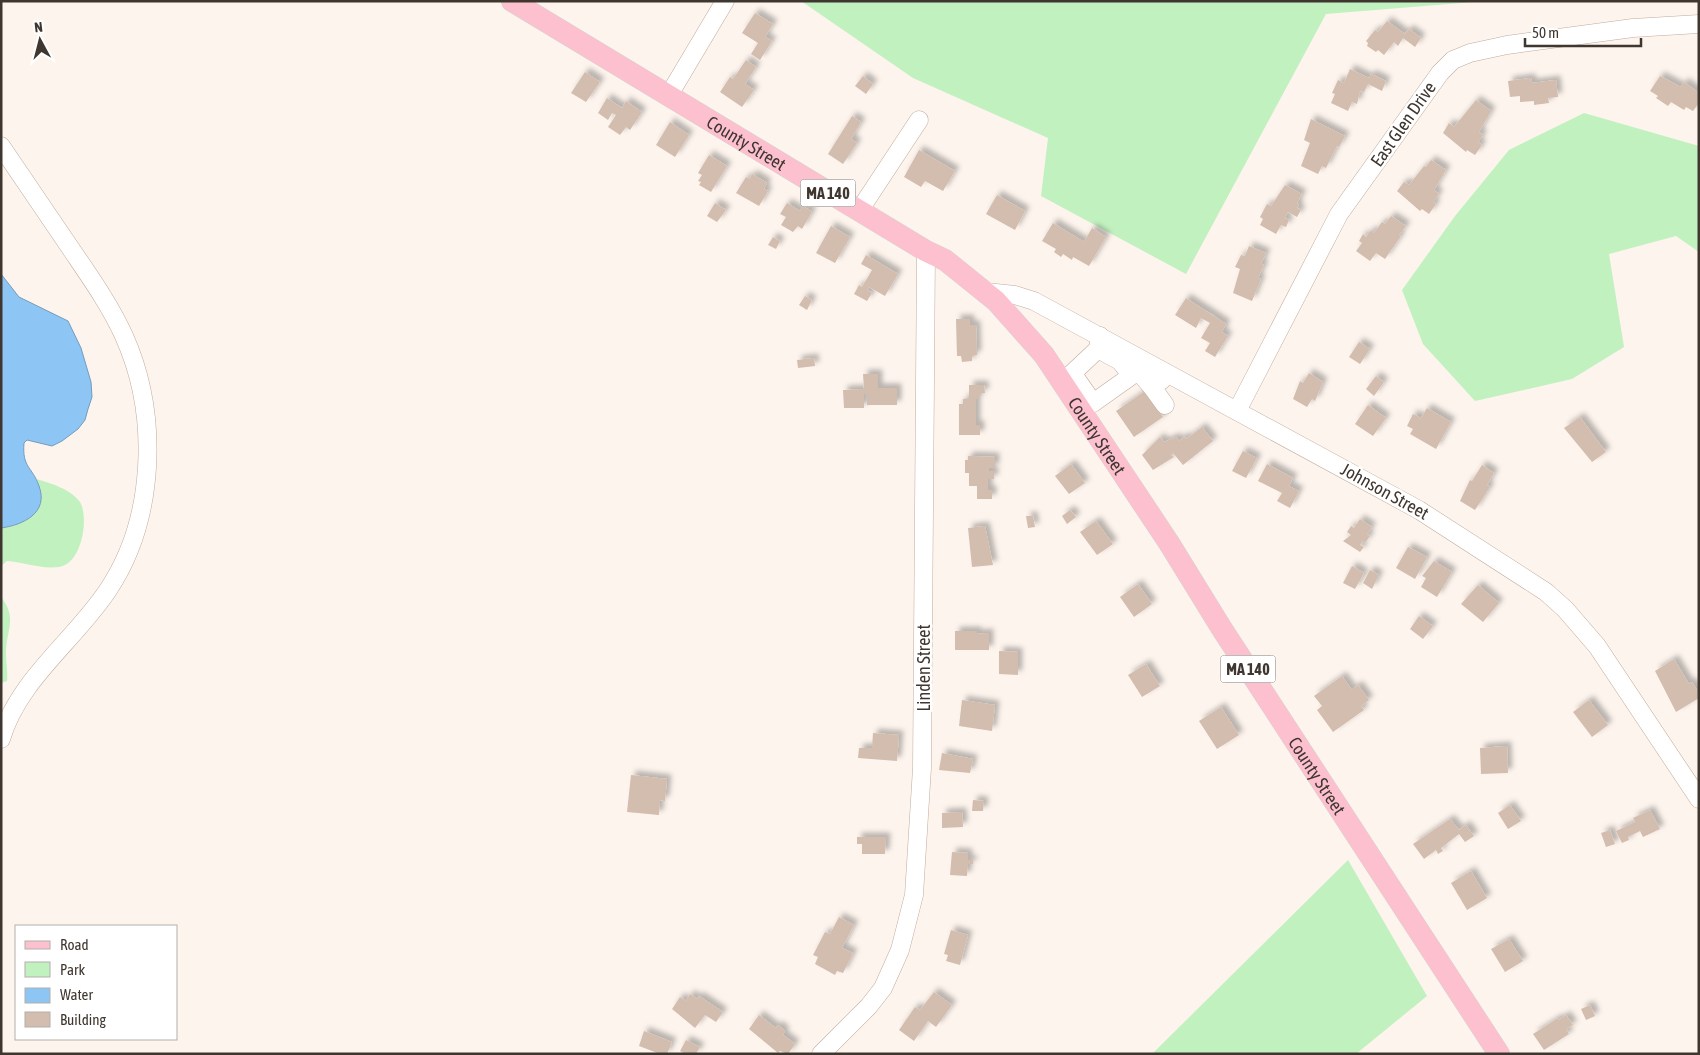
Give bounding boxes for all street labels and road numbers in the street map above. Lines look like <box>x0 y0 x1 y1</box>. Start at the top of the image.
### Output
street label: East Glen Drive <box>1366 78 1440 170</box>
street label: County Street <box>703 111 790 175</box>
road number: MA 140 <box>800 180 856 207</box>
street label: County Street <box>1064 393 1131 478</box>
street label: Johnson Street <box>1337 458 1433 524</box>
street label: Linden Street <box>913 624 934 712</box>
road number: MA 140 <box>1220 656 1276 682</box>
street label: County Street <box>1284 733 1350 818</box>

